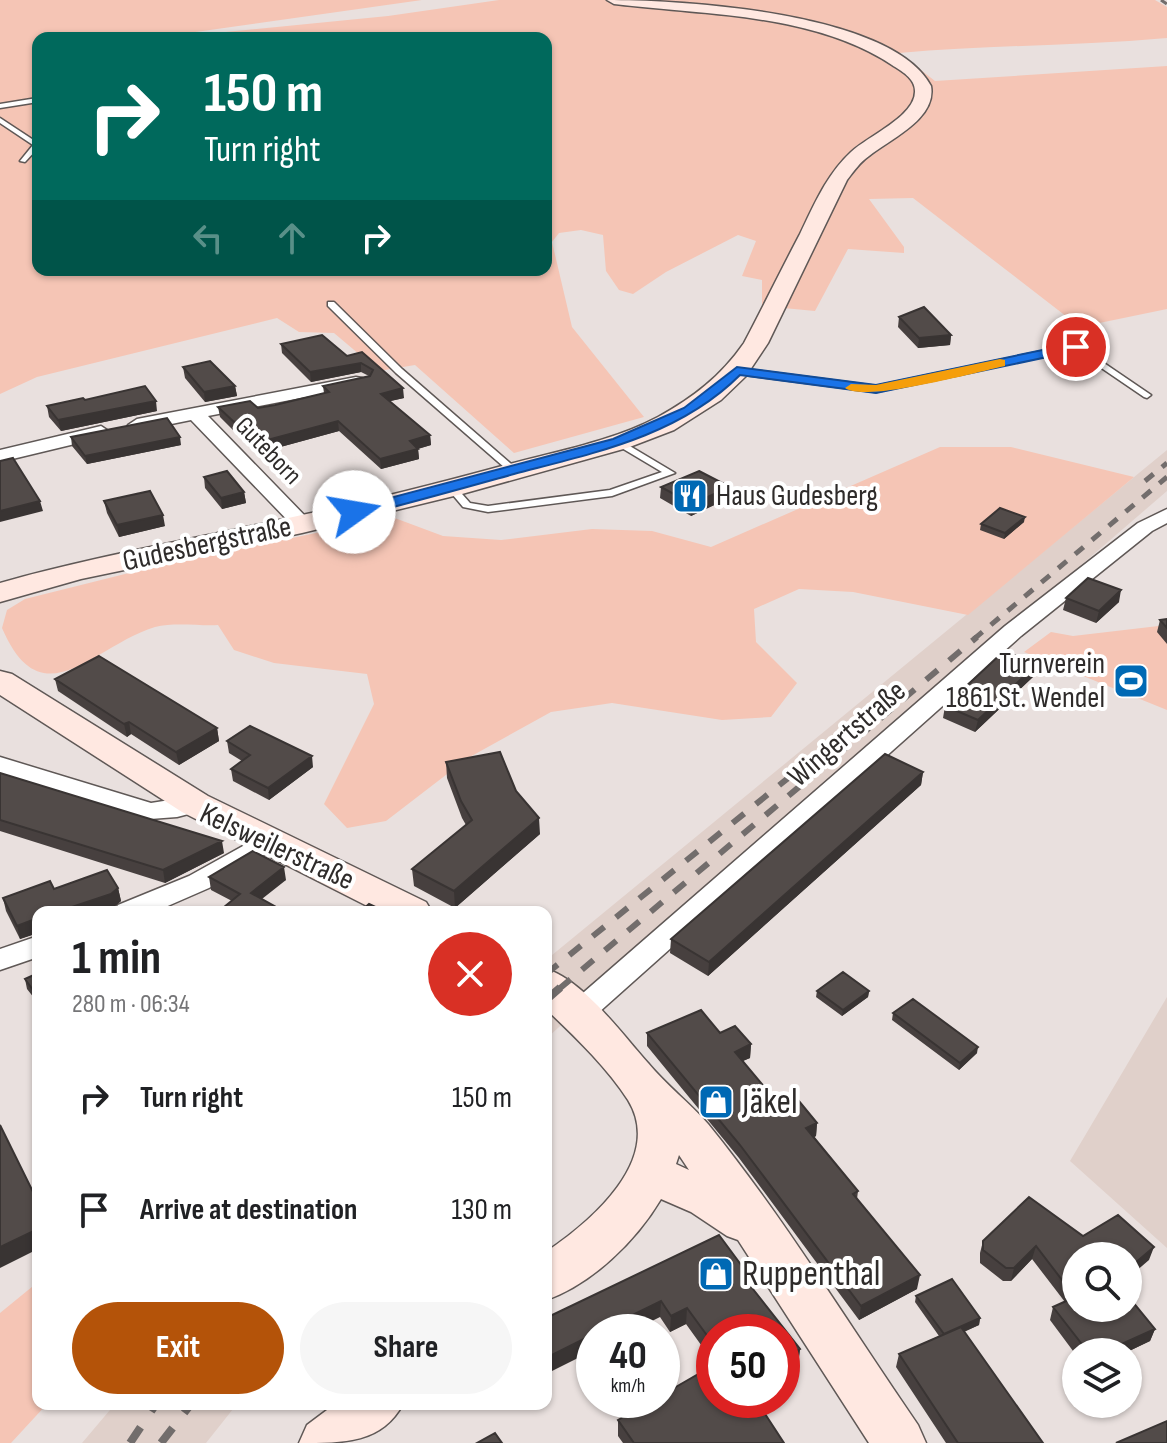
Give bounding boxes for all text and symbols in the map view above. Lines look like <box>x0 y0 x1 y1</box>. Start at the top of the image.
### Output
text: 150 m <box>204 61 323 128</box>
icon: right <box>72 64 176 168</box>
text: Turn right <box>204 129 321 172</box>
icon: left <box>186 216 230 260</box>
icon: ahead <box>270 216 314 260</box>
icon: right <box>354 216 398 260</box>
pin <box>1042 313 1110 381</box>
icon: arrive <box>1054 325 1098 369</box>
street label: Guteborn <box>228 411 308 491</box>
position arrow <box>312 470 396 554</box>
restaurant icon: Haus Gudesberg <box>671 477 709 515</box>
place label: Haus Gudesberg <box>716 478 878 514</box>
street label: Gudesbergstraße <box>119 509 295 579</box>
place label: Turnverein 1861 St. Wendel <box>946 646 1105 716</box>
sports icon: Turnverein 1861 St. Wendel <box>1112 662 1150 700</box>
street label: Wingertstraße <box>781 673 913 795</box>
street label: Kelsweilerstraße <box>194 796 360 898</box>
text: 1 min <box>72 930 161 987</box>
button: close <box>428 932 512 1016</box>
text: 280 m · 06:34 <box>72 989 190 1020</box>
icon: right <box>72 1076 116 1120</box>
text: Turn right <box>140 1080 243 1116</box>
text: 150 m <box>452 1080 512 1116</box>
place label: Jäkel <box>741 1081 798 1124</box>
shop icon: Jäkel <box>697 1083 735 1121</box>
icon: arrive <box>72 1188 116 1232</box>
text: Arrive at destination <box>140 1192 357 1228</box>
text: 130 m <box>452 1192 512 1228</box>
map controls <box>1062 1242 1142 1418</box>
button: search <box>1062 1242 1142 1322</box>
place label: Ruppenthal <box>742 1253 881 1296</box>
shop icon: Ruppenthal <box>697 1255 735 1293</box>
button: Exit <box>72 1302 284 1394</box>
button: Share <box>300 1302 512 1394</box>
speed limit sign: 50 <box>696 1314 800 1418</box>
text: 40 <box>609 1332 647 1380</box>
button: layers <box>1062 1338 1142 1418</box>
text: km/h <box>611 1374 645 1398</box>

